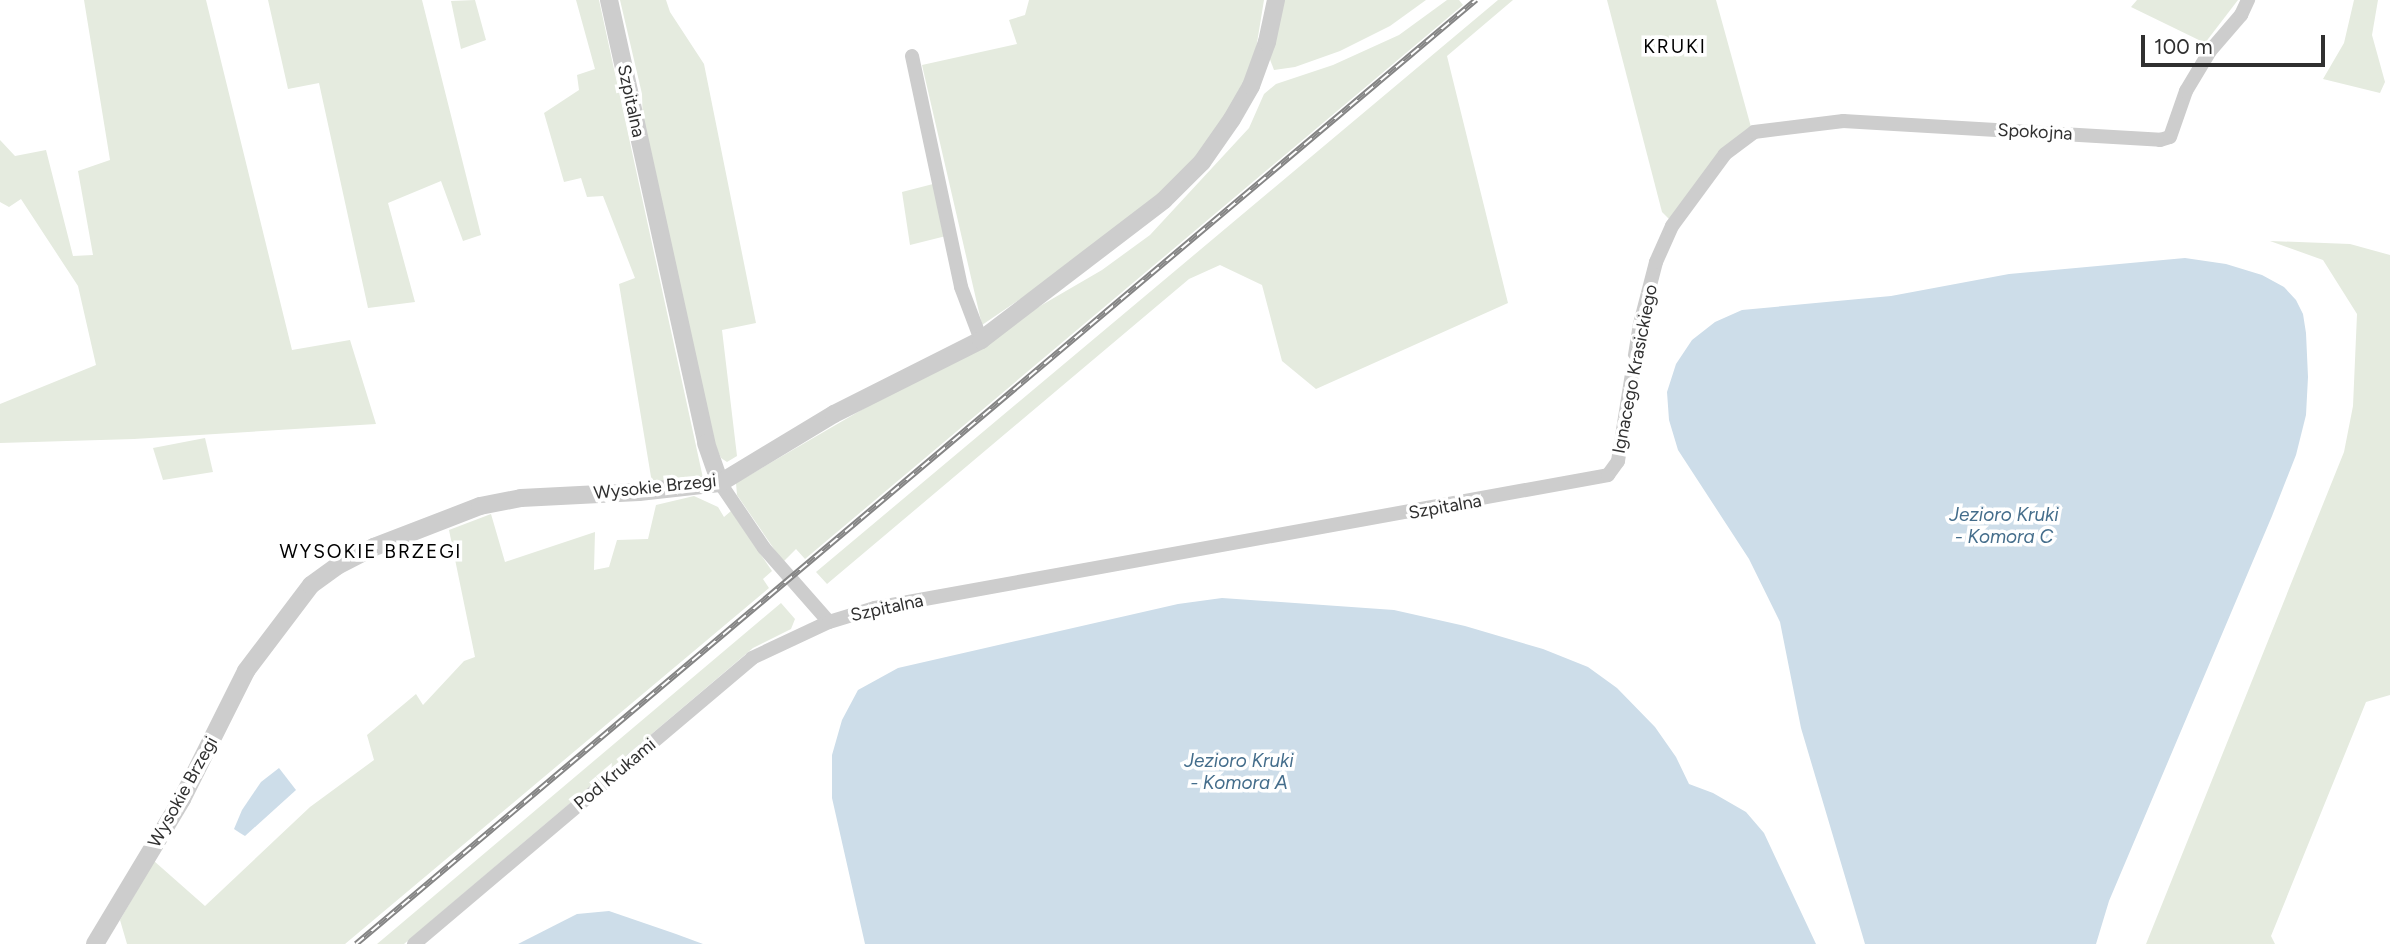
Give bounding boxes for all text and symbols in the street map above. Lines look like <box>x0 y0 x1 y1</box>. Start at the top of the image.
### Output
scale bar <box>2145 21 2329 65</box>
text: 100 m <box>2154 34 2213 59</box>
district label: KRUKI <box>1644 36 1706 58</box>
street label: Szpitalna <box>613 63 649 139</box>
street label: Spokojna <box>1997 119 2073 145</box>
street label: Ignacego Krasickiego <box>1608 283 1662 455</box>
street label: Wysokie Brzegi <box>593 470 717 504</box>
street label: Szpitalna <box>1407 490 1483 524</box>
water label: Jezioro Kruki - Komora C <box>1949 504 2059 548</box>
district label: WYSOKIE BRZEGI <box>281 541 461 563</box>
street label: Szpitalna <box>849 590 925 626</box>
street label: Wysokie Brzegi <box>144 733 222 851</box>
street label: Pod Krukami <box>570 734 660 814</box>
water label: Jezioro Kruki - Komora A <box>1184 750 1294 794</box>

